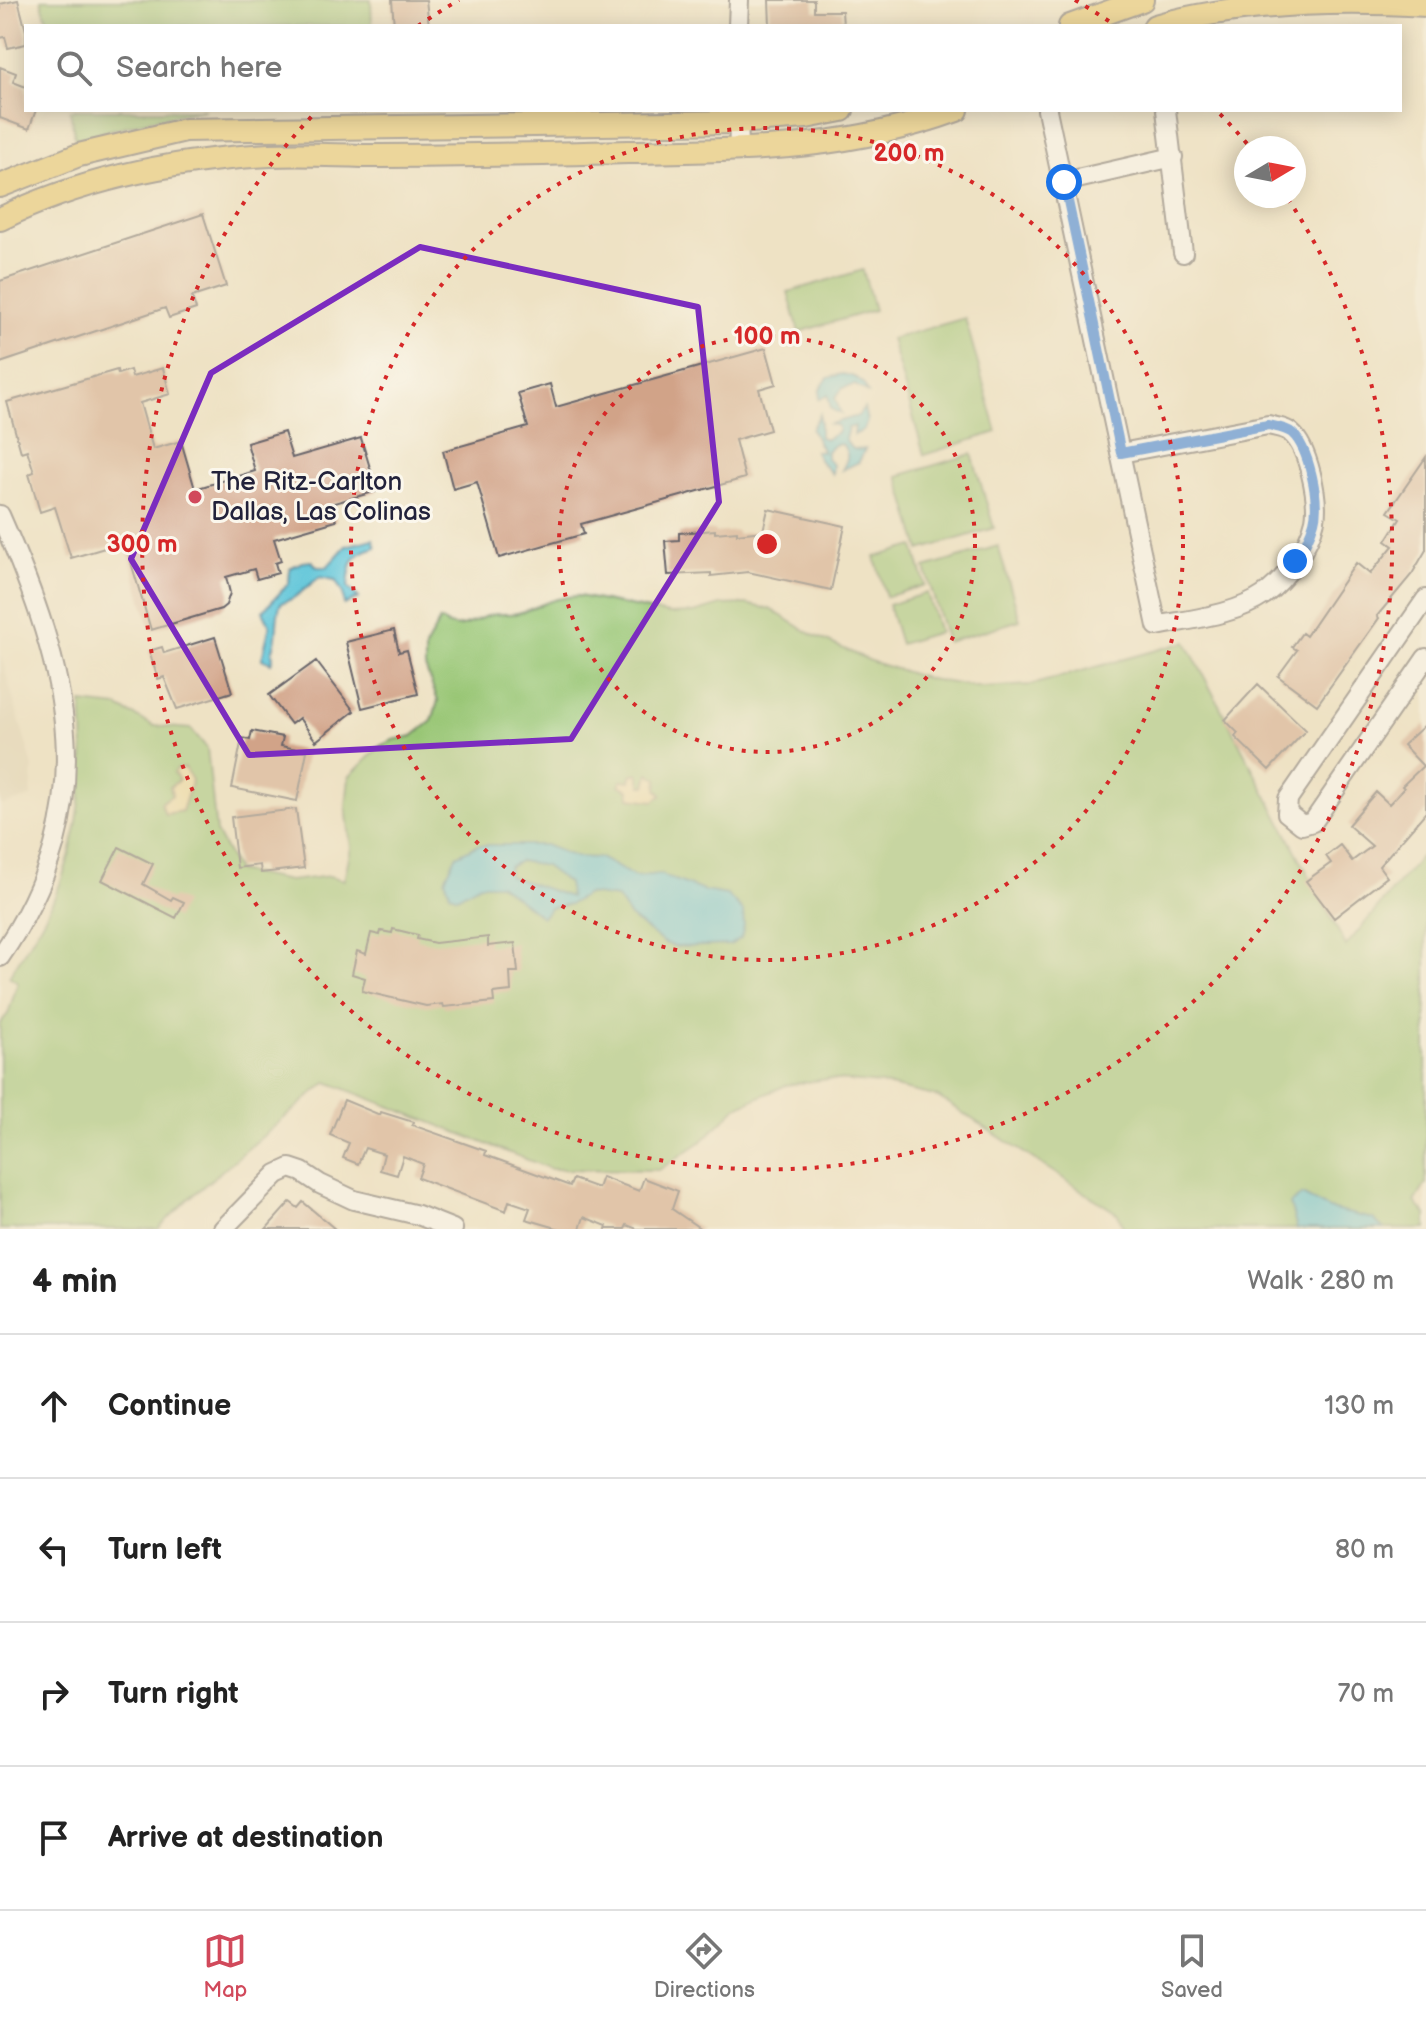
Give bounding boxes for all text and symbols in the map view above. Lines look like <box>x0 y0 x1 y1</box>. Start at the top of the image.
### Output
search box <box>24 24 1402 112</box>
icon: search <box>52 46 96 90</box>
text: Search here <box>116 50 282 86</box>
north arrow <box>1234 136 1306 208</box>
text: 200 m <box>874 139 944 168</box>
route start <box>1046 164 1082 200</box>
text: 100 m <box>734 322 800 351</box>
place label: The Ritz-Carlton Dallas, Las Colinas <box>211 467 431 528</box>
marker: The Ritz-Carlton Dallas, Las Colinas <box>186 488 204 506</box>
text: 300 m <box>107 530 177 559</box>
centre of rings <box>753 530 781 558</box>
route end <box>1277 543 1313 579</box>
text: 4 min <box>32 1261 118 1302</box>
text: Walk · 280 m <box>1247 1266 1394 1297</box>
icon: ahead <box>32 1384 76 1428</box>
text: Continue <box>108 1388 231 1424</box>
text: 130 m <box>1324 1391 1394 1422</box>
icon: left <box>32 1528 76 1572</box>
text: Turn left <box>108 1532 222 1568</box>
text: 80 m <box>1335 1535 1394 1566</box>
icon: right <box>32 1672 76 1716</box>
text: Turn right <box>108 1676 239 1712</box>
text: 70 m <box>1337 1679 1394 1710</box>
icon: arrive <box>32 1816 76 1860</box>
text: Arrive at destination <box>108 1820 384 1856</box>
tab: Map <box>203 1929 247 2004</box>
tab: Directions <box>654 1929 755 2004</box>
tab: Saved <box>1161 1929 1223 2004</box>

